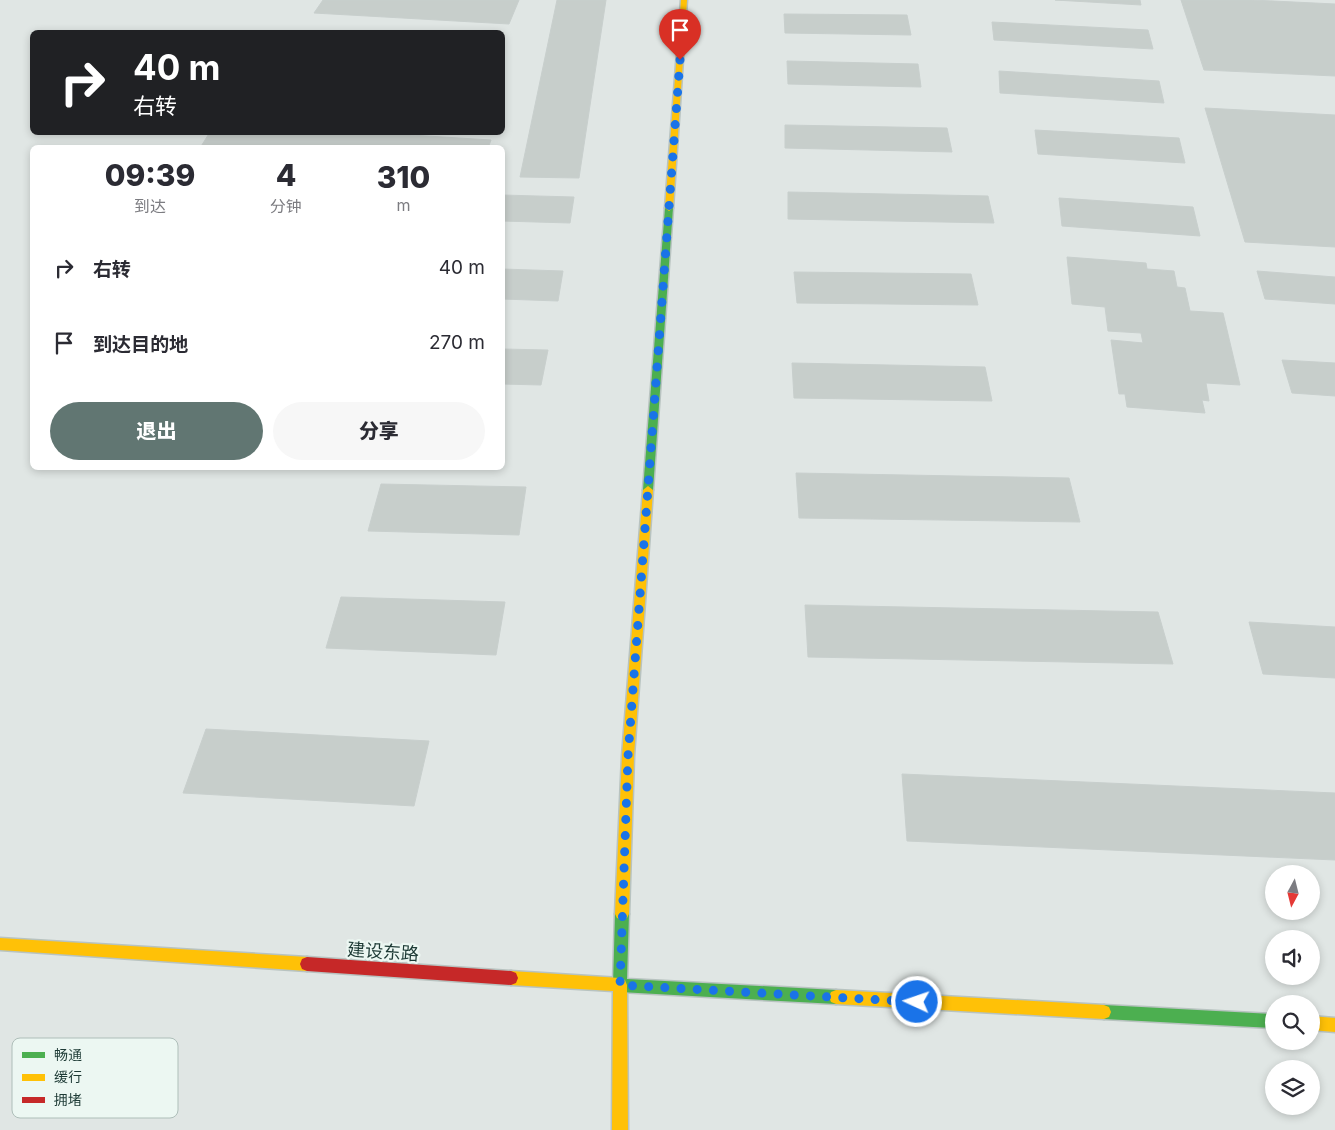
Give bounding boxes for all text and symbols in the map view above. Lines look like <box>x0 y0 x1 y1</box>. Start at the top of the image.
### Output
pin <box>659 9 701 60</box>
icon: arrive <box>666 16 694 44</box>
text: 40 m <box>133 46 221 88</box>
icon: right <box>50 50 115 115</box>
text: 右转 <box>133 93 177 119</box>
text: 09:39 <box>105 157 195 193</box>
text: 4 <box>276 157 296 193</box>
text: 310 <box>377 159 430 195</box>
text: m <box>396 195 410 215</box>
text: 到达 <box>134 196 166 216</box>
text: 分钟 <box>270 196 302 216</box>
icon: right <box>50 254 78 282</box>
text: 40 m <box>439 256 485 279</box>
text: 右转 <box>93 258 131 281</box>
icon: arrive <box>50 329 78 357</box>
text: 270 m <box>429 331 485 354</box>
text: 到达目的地 <box>93 333 188 356</box>
button: 退出 <box>50 402 263 460</box>
button: 分享 <box>273 402 485 460</box>
north arrow <box>1265 865 1320 920</box>
map controls <box>1265 865 1320 1115</box>
button: sound <box>1265 930 1320 985</box>
street label: 建设东路 <box>346 939 420 964</box>
position arrow <box>890 975 942 1027</box>
button: search <box>1265 995 1320 1050</box>
legend <box>12 1038 178 1118</box>
text: 畅通 <box>54 1046 82 1063</box>
button: layers <box>1265 1060 1320 1115</box>
text: 缓行 <box>54 1068 82 1085</box>
text: 拥堵 <box>54 1091 82 1108</box>

